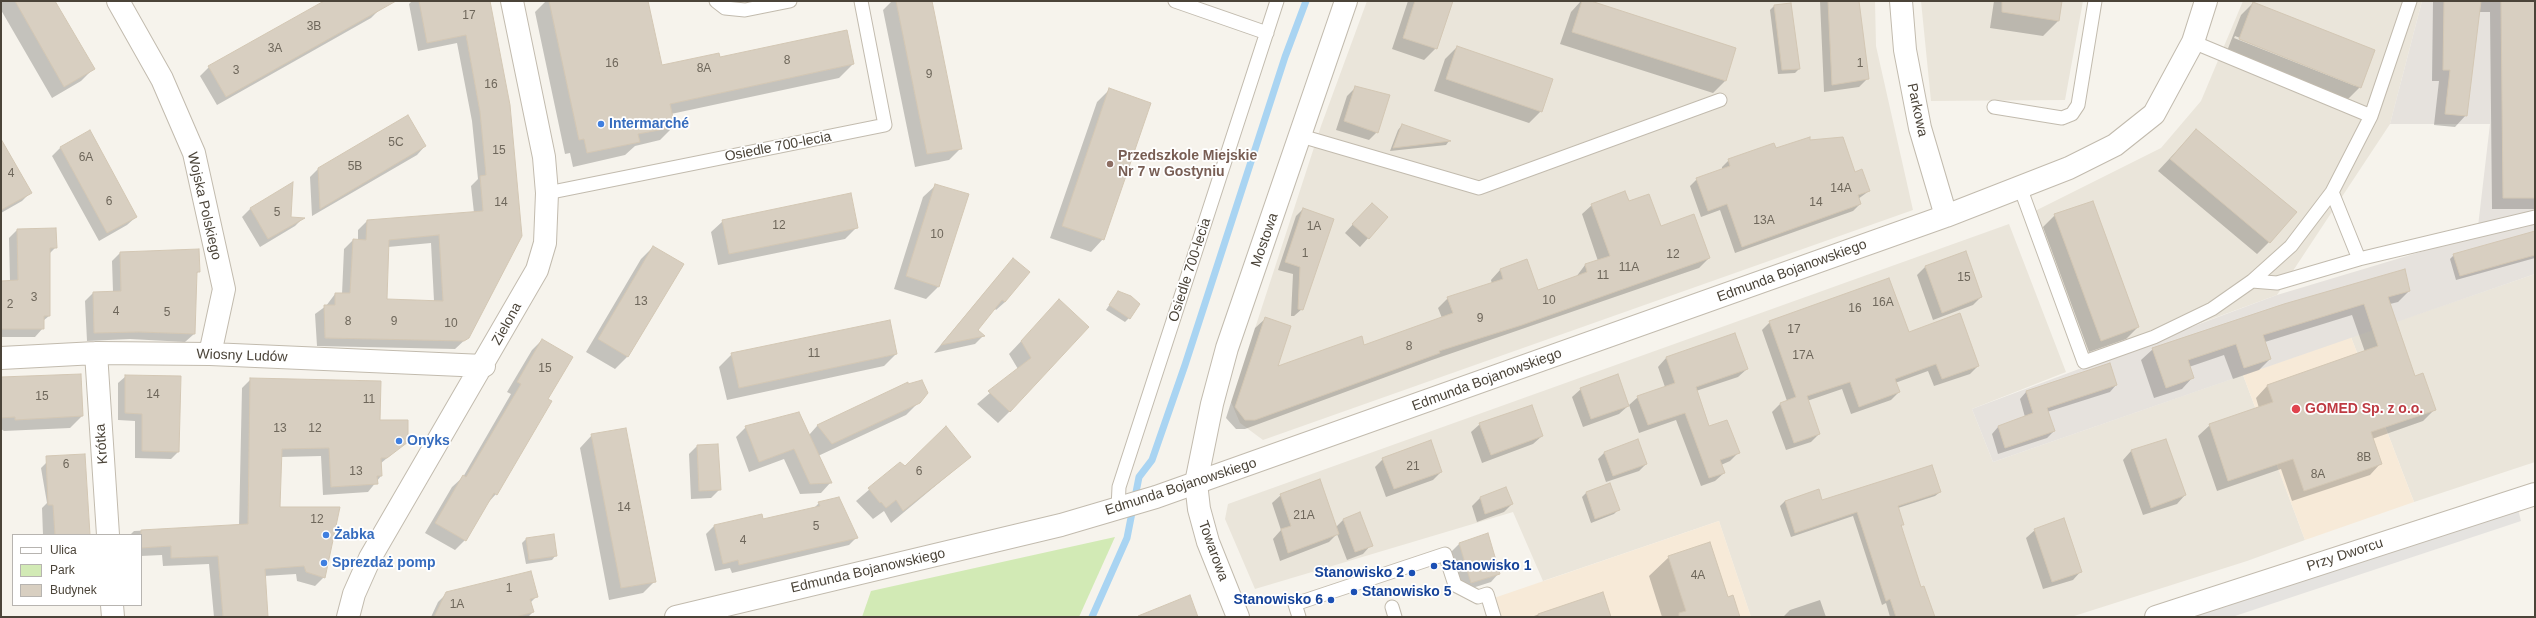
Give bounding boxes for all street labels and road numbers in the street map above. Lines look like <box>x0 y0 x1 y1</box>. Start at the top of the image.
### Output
street label: Parkowa <box>1903 82 1931 138</box>
street label: Osiedle 700-lecia <box>723 128 833 166</box>
street label: Wojska Polskiego <box>183 150 225 262</box>
street label: Mostowa <box>1248 211 1282 269</box>
street label: Osiedle 700-lecia <box>1165 216 1215 324</box>
street label: Edmunda Bojanowskiego <box>1715 236 1869 306</box>
street label: Zielona <box>489 300 525 348</box>
street label: Edmunda Bojanowskiego <box>1410 345 1564 415</box>
street label: Wiosny Ludów <box>196 346 288 366</box>
street label: Krótka <box>92 423 112 465</box>
street label: Edmunda Bojanowskiego <box>1103 455 1259 519</box>
street label: Towarowa <box>1194 519 1232 583</box>
street label: Przy Dworcu <box>2305 535 2385 575</box>
street label: Edmunda Bojanowskiego <box>789 545 947 597</box>

